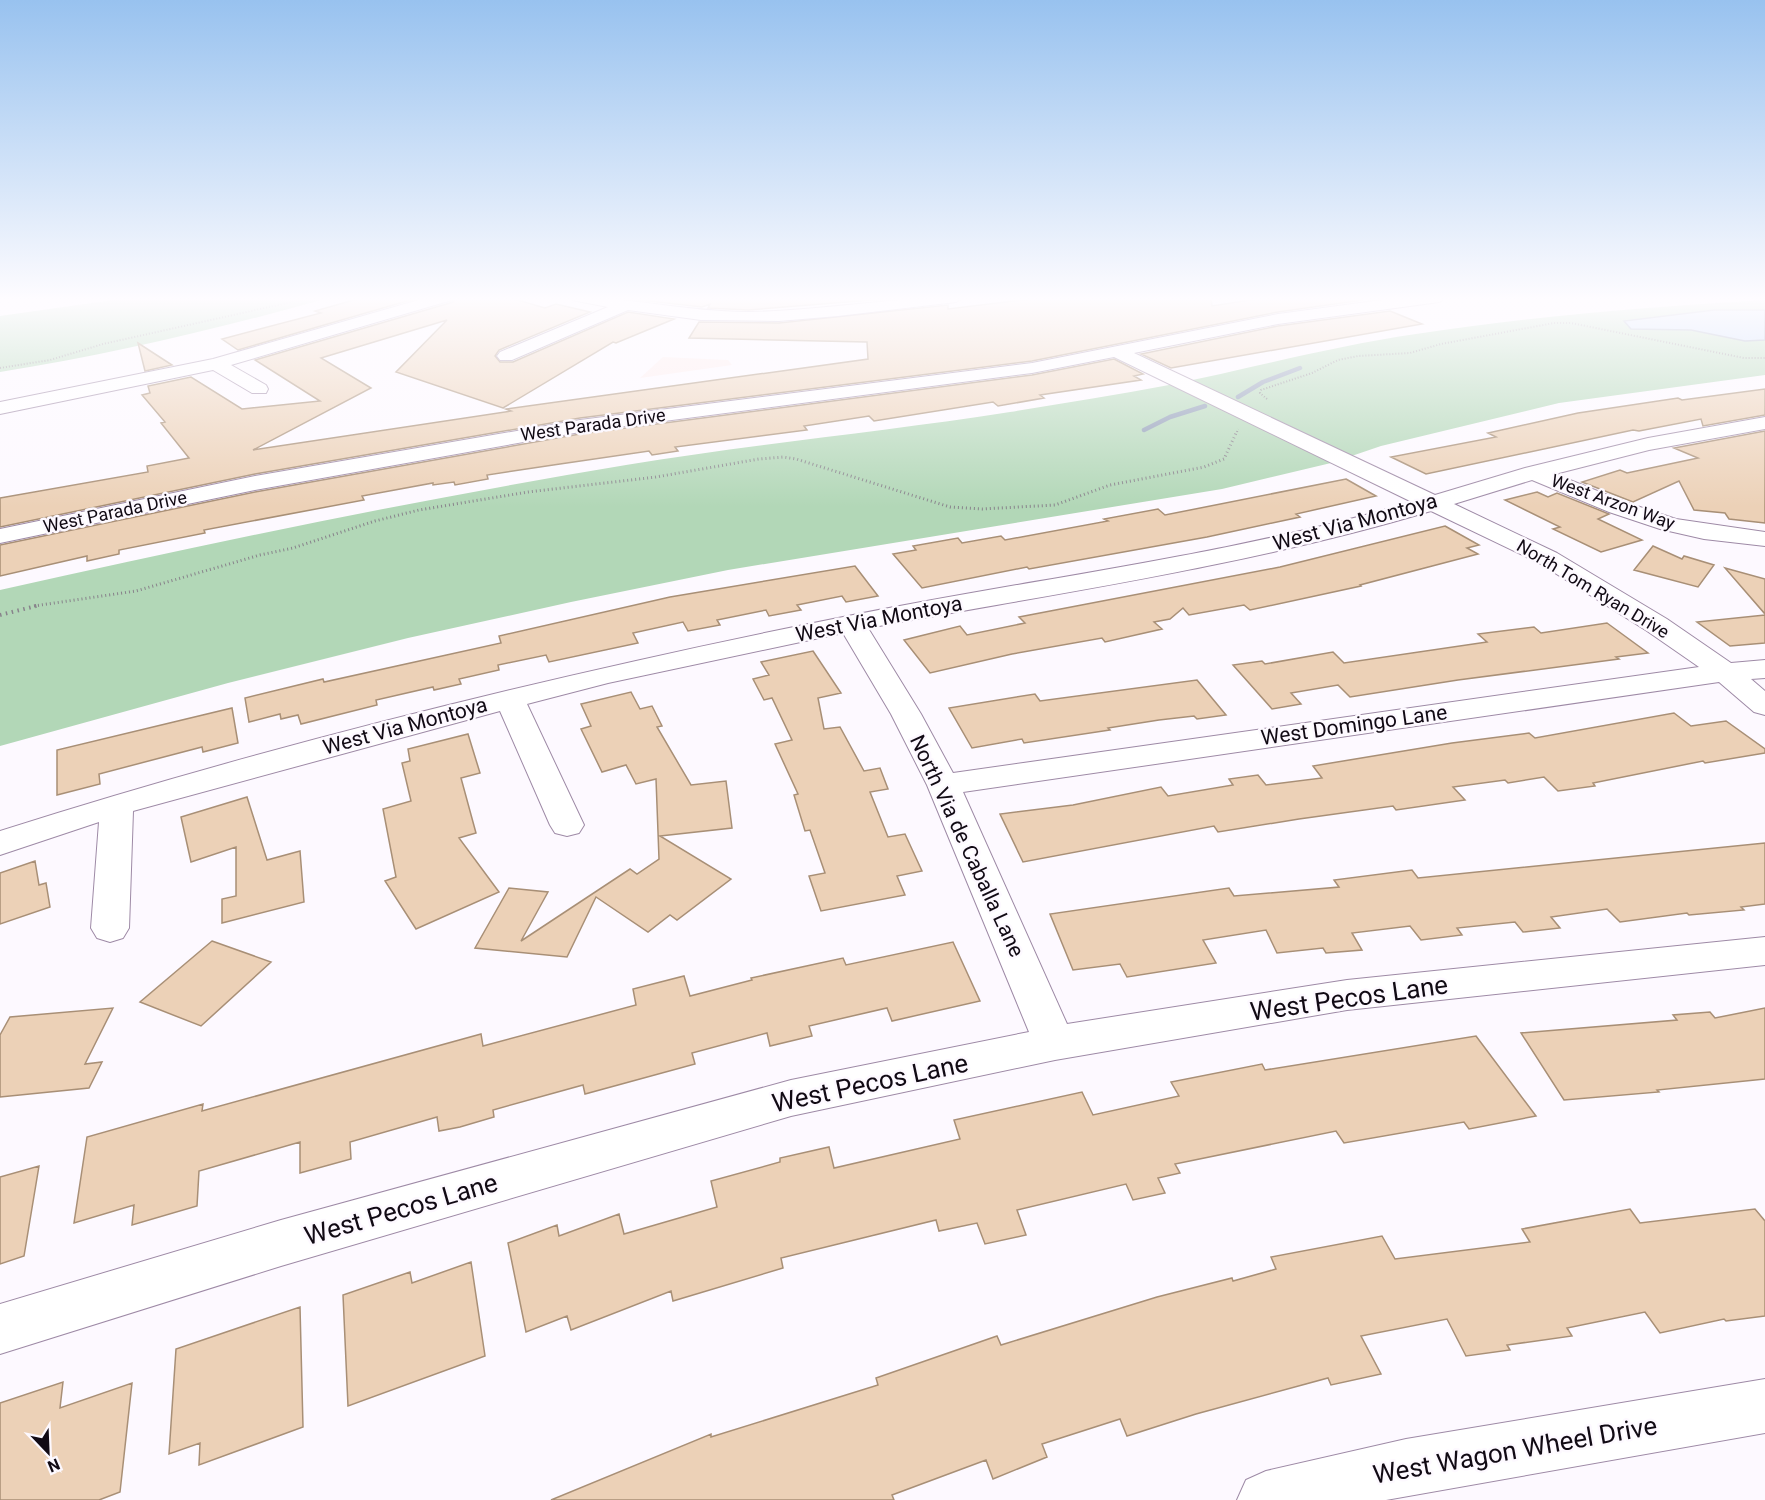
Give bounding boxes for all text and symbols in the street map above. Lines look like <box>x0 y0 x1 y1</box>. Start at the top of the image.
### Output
street label: West Parada Drive <box>519 404 667 445</box>
street label: West Arzon Way <box>1548 469 1678 534</box>
street label: West Parada Drive <box>41 486 189 537</box>
street label: West Via Montoya <box>1270 489 1440 555</box>
street label: North Tom Ryan Drive <box>1513 535 1673 642</box>
street label: West Via Montoya <box>794 591 964 647</box>
street label: West Via Montoya <box>320 693 490 759</box>
street label: West Domingo Lane <box>1259 700 1449 750</box>
street label: North Via de Caballa Lane <box>905 731 1029 961</box>
street label: West Pecos Lane <box>1248 969 1450 1027</box>
street label: West Pecos Lane <box>769 1048 971 1118</box>
street label: West Pecos Lane <box>301 1167 501 1251</box>
street label: West Wagon Wheel Drive <box>1371 1410 1659 1490</box>
north arrow <box>18 1422 78 1482</box>
text: N <box>45 1454 63 1476</box>

